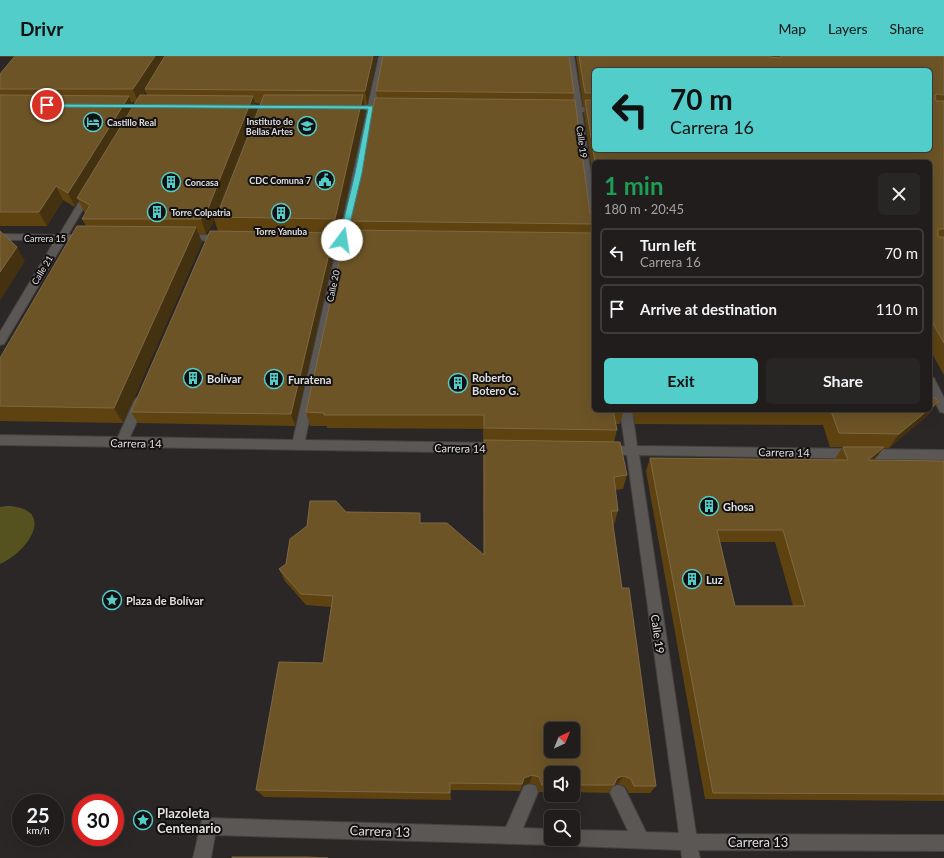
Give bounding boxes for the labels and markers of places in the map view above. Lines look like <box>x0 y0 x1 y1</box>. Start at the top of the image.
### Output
pin <box>30 88 64 122</box>
hotel icon: Castillo Real <box>82 111 104 133</box>
school or university icon: Instituto de Bellas Artes <box>296 115 318 137</box>
place label: Instituto de Bellas Artes <box>246 116 293 137</box>
place label: Castillo Real <box>107 117 156 128</box>
public building icon: CDC Comuna 7 <box>314 169 336 191</box>
building icon: Concasa <box>160 171 182 193</box>
place label: CDC Comuna 7 <box>249 175 311 186</box>
place label: Concasa <box>185 177 219 188</box>
building icon: Torre Colpatria <box>146 201 168 223</box>
building icon: Torre Yanuba <box>270 202 292 224</box>
place label: Torre Colpatria <box>171 207 231 218</box>
place label: Torre Yanuba <box>255 226 307 237</box>
building icon: Bolívar <box>182 367 204 389</box>
building icon: Furatena <box>263 368 285 390</box>
place label: Roberto Botero G. <box>472 371 519 397</box>
place label: Bolívar <box>207 372 242 385</box>
building icon: Roberto Botero G. <box>447 372 469 394</box>
place label: Furatena <box>288 373 331 386</box>
building icon: Ghosa <box>698 495 720 517</box>
place label: Ghosa <box>723 500 754 513</box>
building icon: Luz <box>681 568 703 590</box>
place label: Luz <box>706 573 723 586</box>
place icon: Plaza de Bolívar <box>101 589 123 611</box>
place label: Plaza de Bolívar <box>126 594 204 607</box>
place label: Plazoleta Centenario <box>157 805 221 836</box>
place icon: Plazoleta Centenario <box>132 809 154 831</box>

